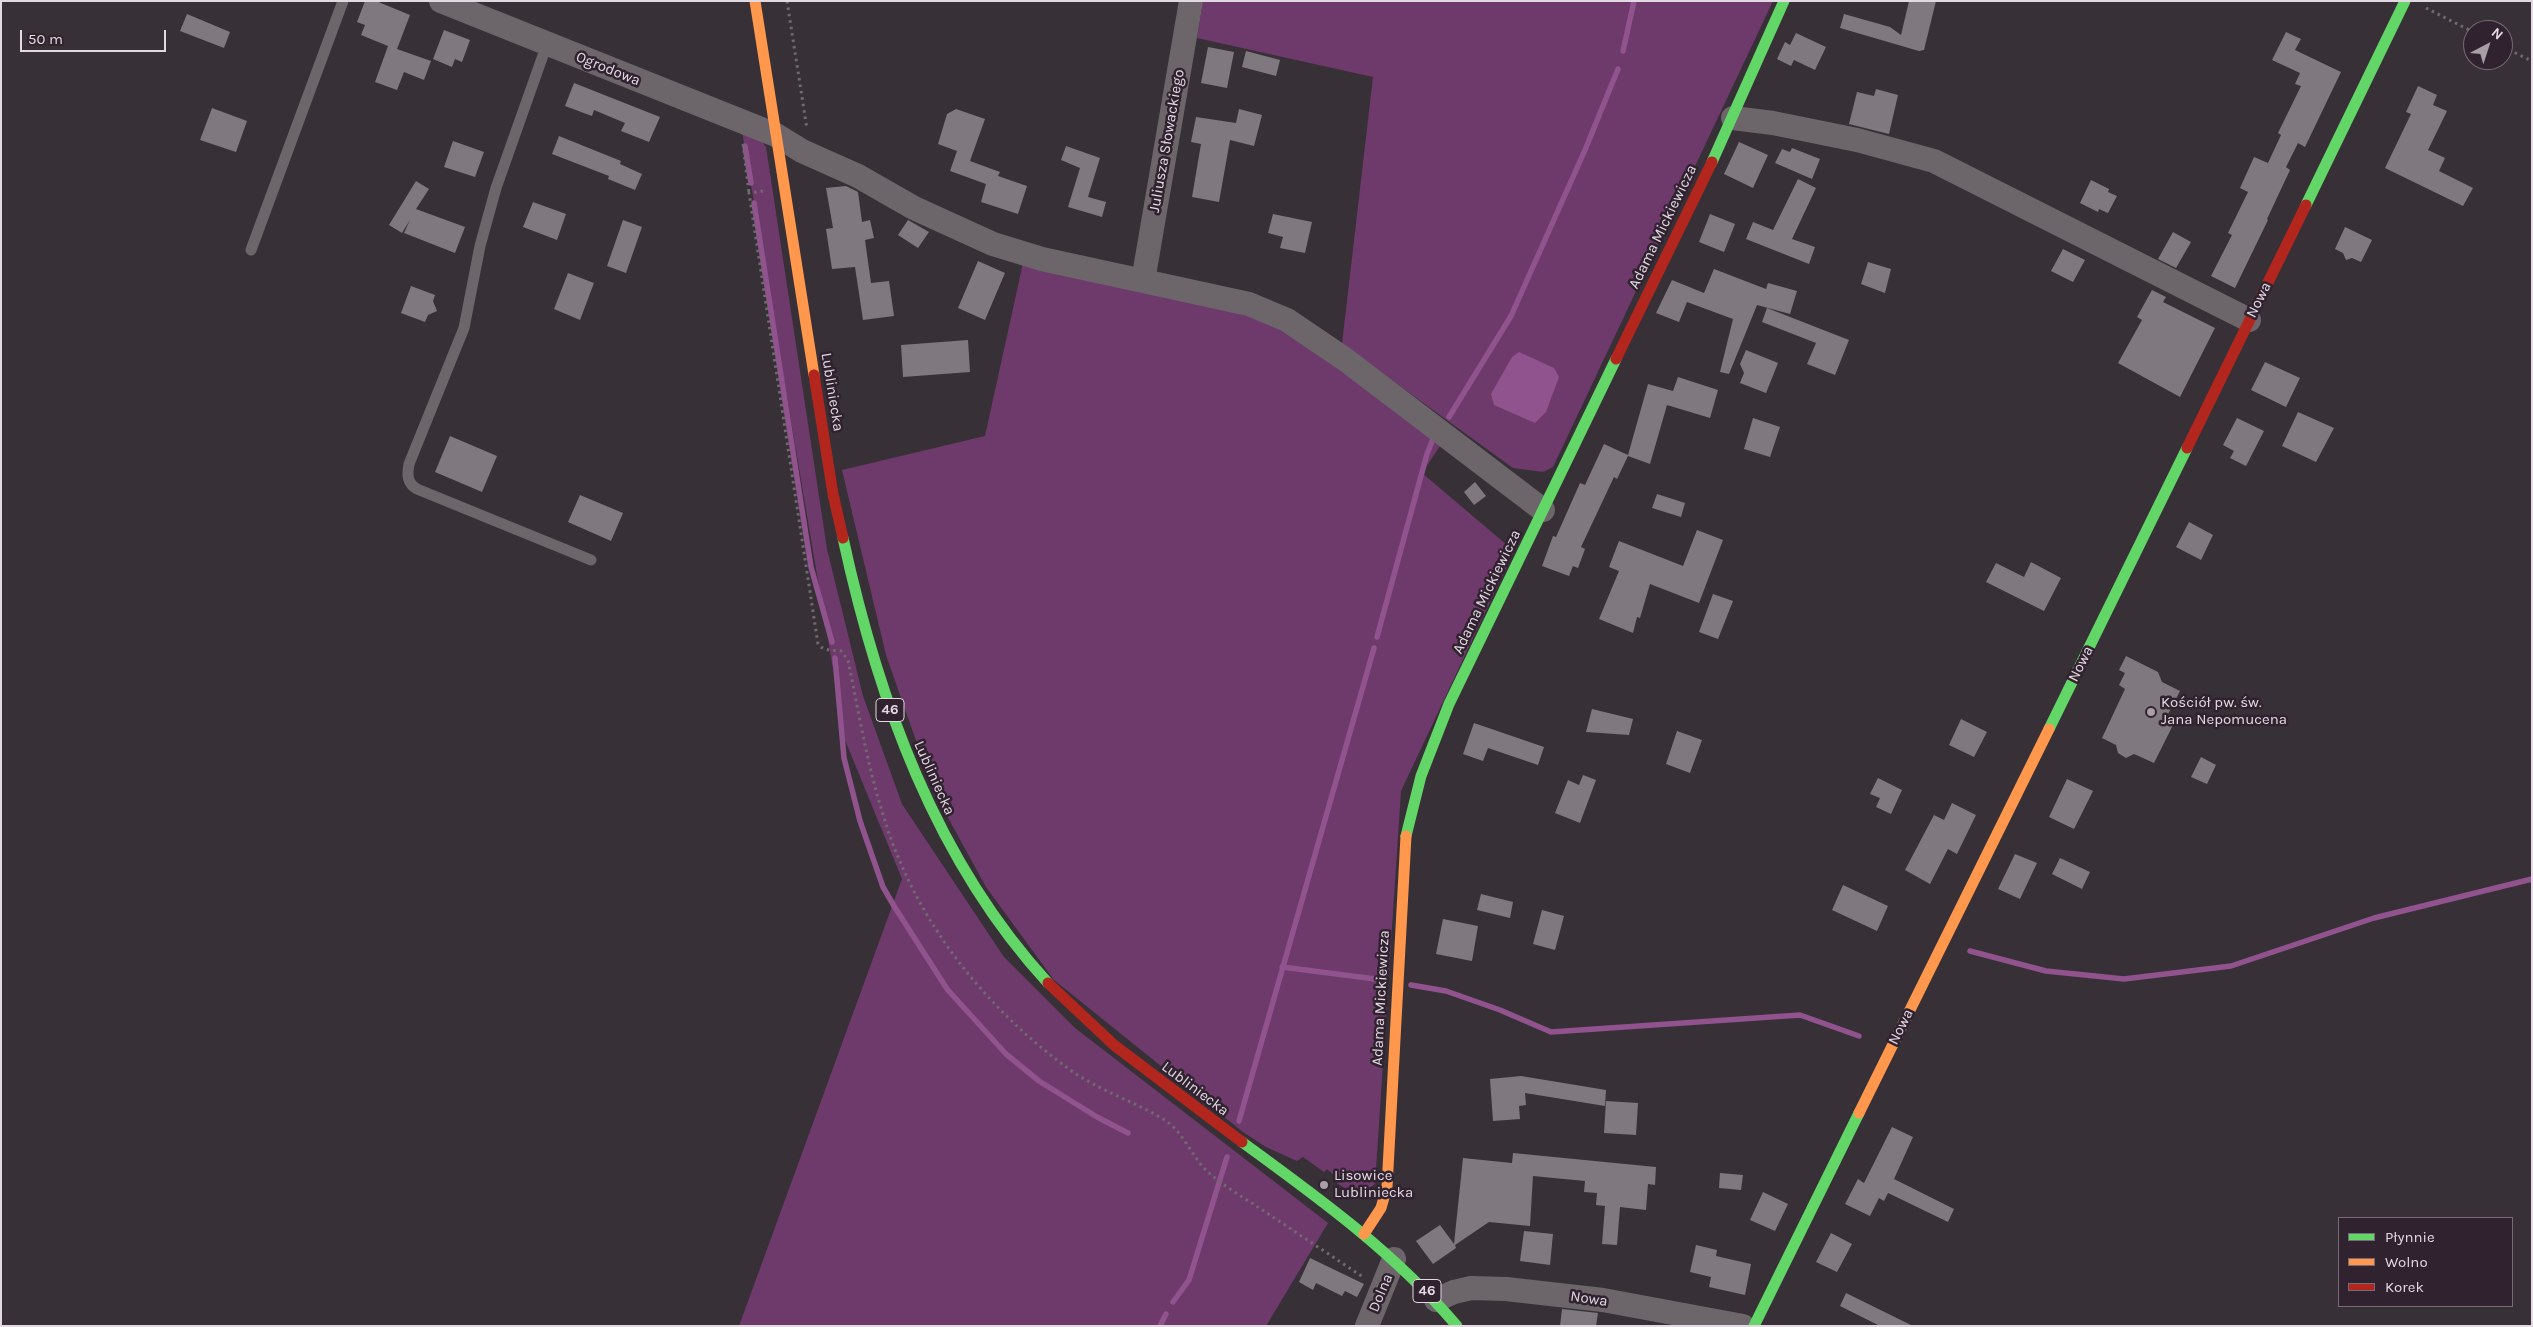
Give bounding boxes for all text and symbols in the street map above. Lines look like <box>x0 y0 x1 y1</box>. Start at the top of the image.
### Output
scale bar <box>22 20 169 52</box>
north arrow <box>2463 20 2513 70</box>
text: N <box>2488 24 2507 44</box>
text: 50 m <box>28 30 63 48</box>
street label: Ogrodowa <box>573 48 643 90</box>
street label: Juliusza Słowackiego <box>1146 68 1188 214</box>
street label: Adama Mickiewicza <box>1625 162 1701 292</box>
street label: Nowa <box>2243 279 2275 321</box>
street label: Lubliniecka <box>817 351 847 433</box>
street label: Adama Mickiewicza <box>1449 527 1525 657</box>
street label: Nowa <box>2065 643 2097 685</box>
place label: Kościół pw. św. Jana Nepomucena <box>2161 694 2287 729</box>
road number: 46 <box>876 698 904 722</box>
marker: Kościół pw. św. Jana Nepomucena <box>2145 706 2157 718</box>
street label: Lubliniecka <box>910 738 958 818</box>
street label: Adama Mickiewicza <box>1368 930 1394 1066</box>
street label: Nowa <box>1885 1006 1917 1048</box>
street label: Lubliniecka <box>1158 1058 1232 1120</box>
place label: Lisowice Lubliniecka <box>1334 1167 1413 1202</box>
marker: Lisowice Lubliniecka <box>1318 1179 1330 1191</box>
legend <box>2338 1217 2513 1307</box>
text: Płynnie <box>2385 1228 2435 1246</box>
text: Wolno <box>2385 1253 2428 1271</box>
street label: Dolna <box>1365 1271 1397 1315</box>
text: Korek <box>2385 1278 2424 1296</box>
road number: 46 <box>1413 1280 1441 1302</box>
street label: Nowa <box>1569 1287 1609 1311</box>

